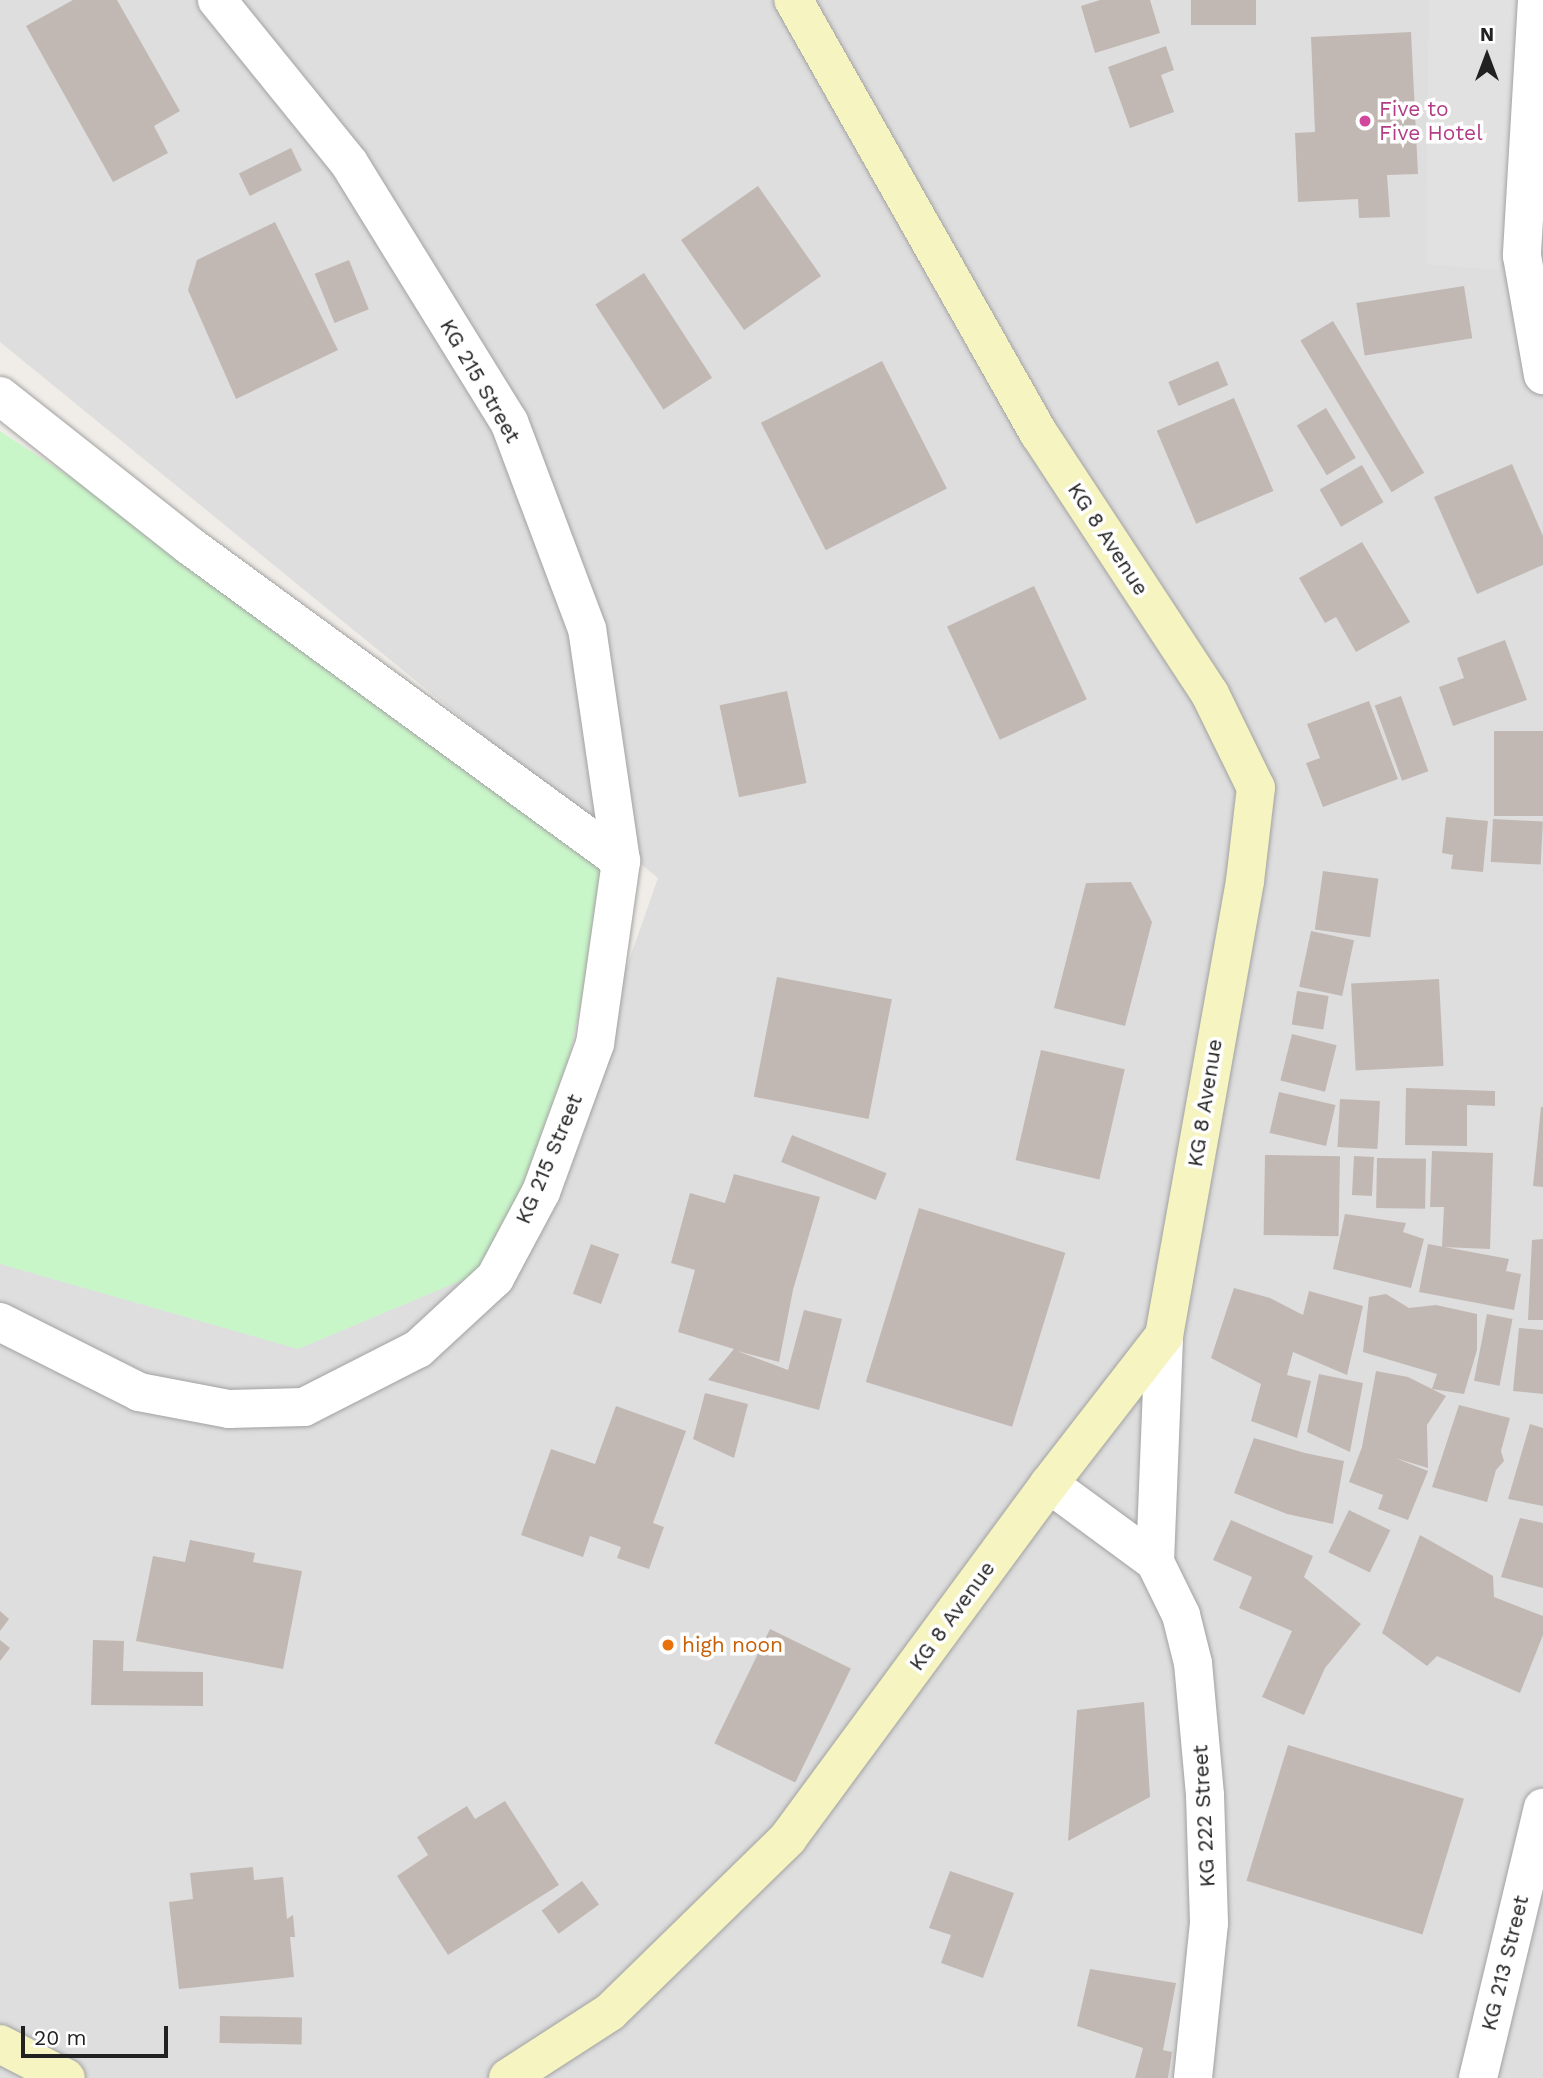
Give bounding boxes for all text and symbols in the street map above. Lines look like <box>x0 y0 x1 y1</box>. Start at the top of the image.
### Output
north arrow <box>1452 21 1522 91</box>
text: N <box>1480 23 1494 46</box>
place label: Five to Five Hotel <box>1379 96 1483 146</box>
marker: Five to Five Hotel <box>1357 113 1373 129</box>
street label: KG 215 Street <box>434 315 526 447</box>
street label: KG 8 Avenue <box>1062 478 1154 600</box>
street label: KG 8 Avenue <box>1182 1037 1228 1169</box>
street label: KG 215 Street <box>510 1090 588 1228</box>
street label: KG 8 Avenue <box>904 1556 1000 1676</box>
place label: high noon <box>682 1632 783 1658</box>
marker: high noon <box>660 1637 676 1653</box>
street label: KG 222 Street <box>1188 1744 1220 1888</box>
street label: KG 213 Street <box>1476 1893 1534 2033</box>
scale bar <box>24 2011 172 2056</box>
text: 20 m <box>34 2025 86 2050</box>

